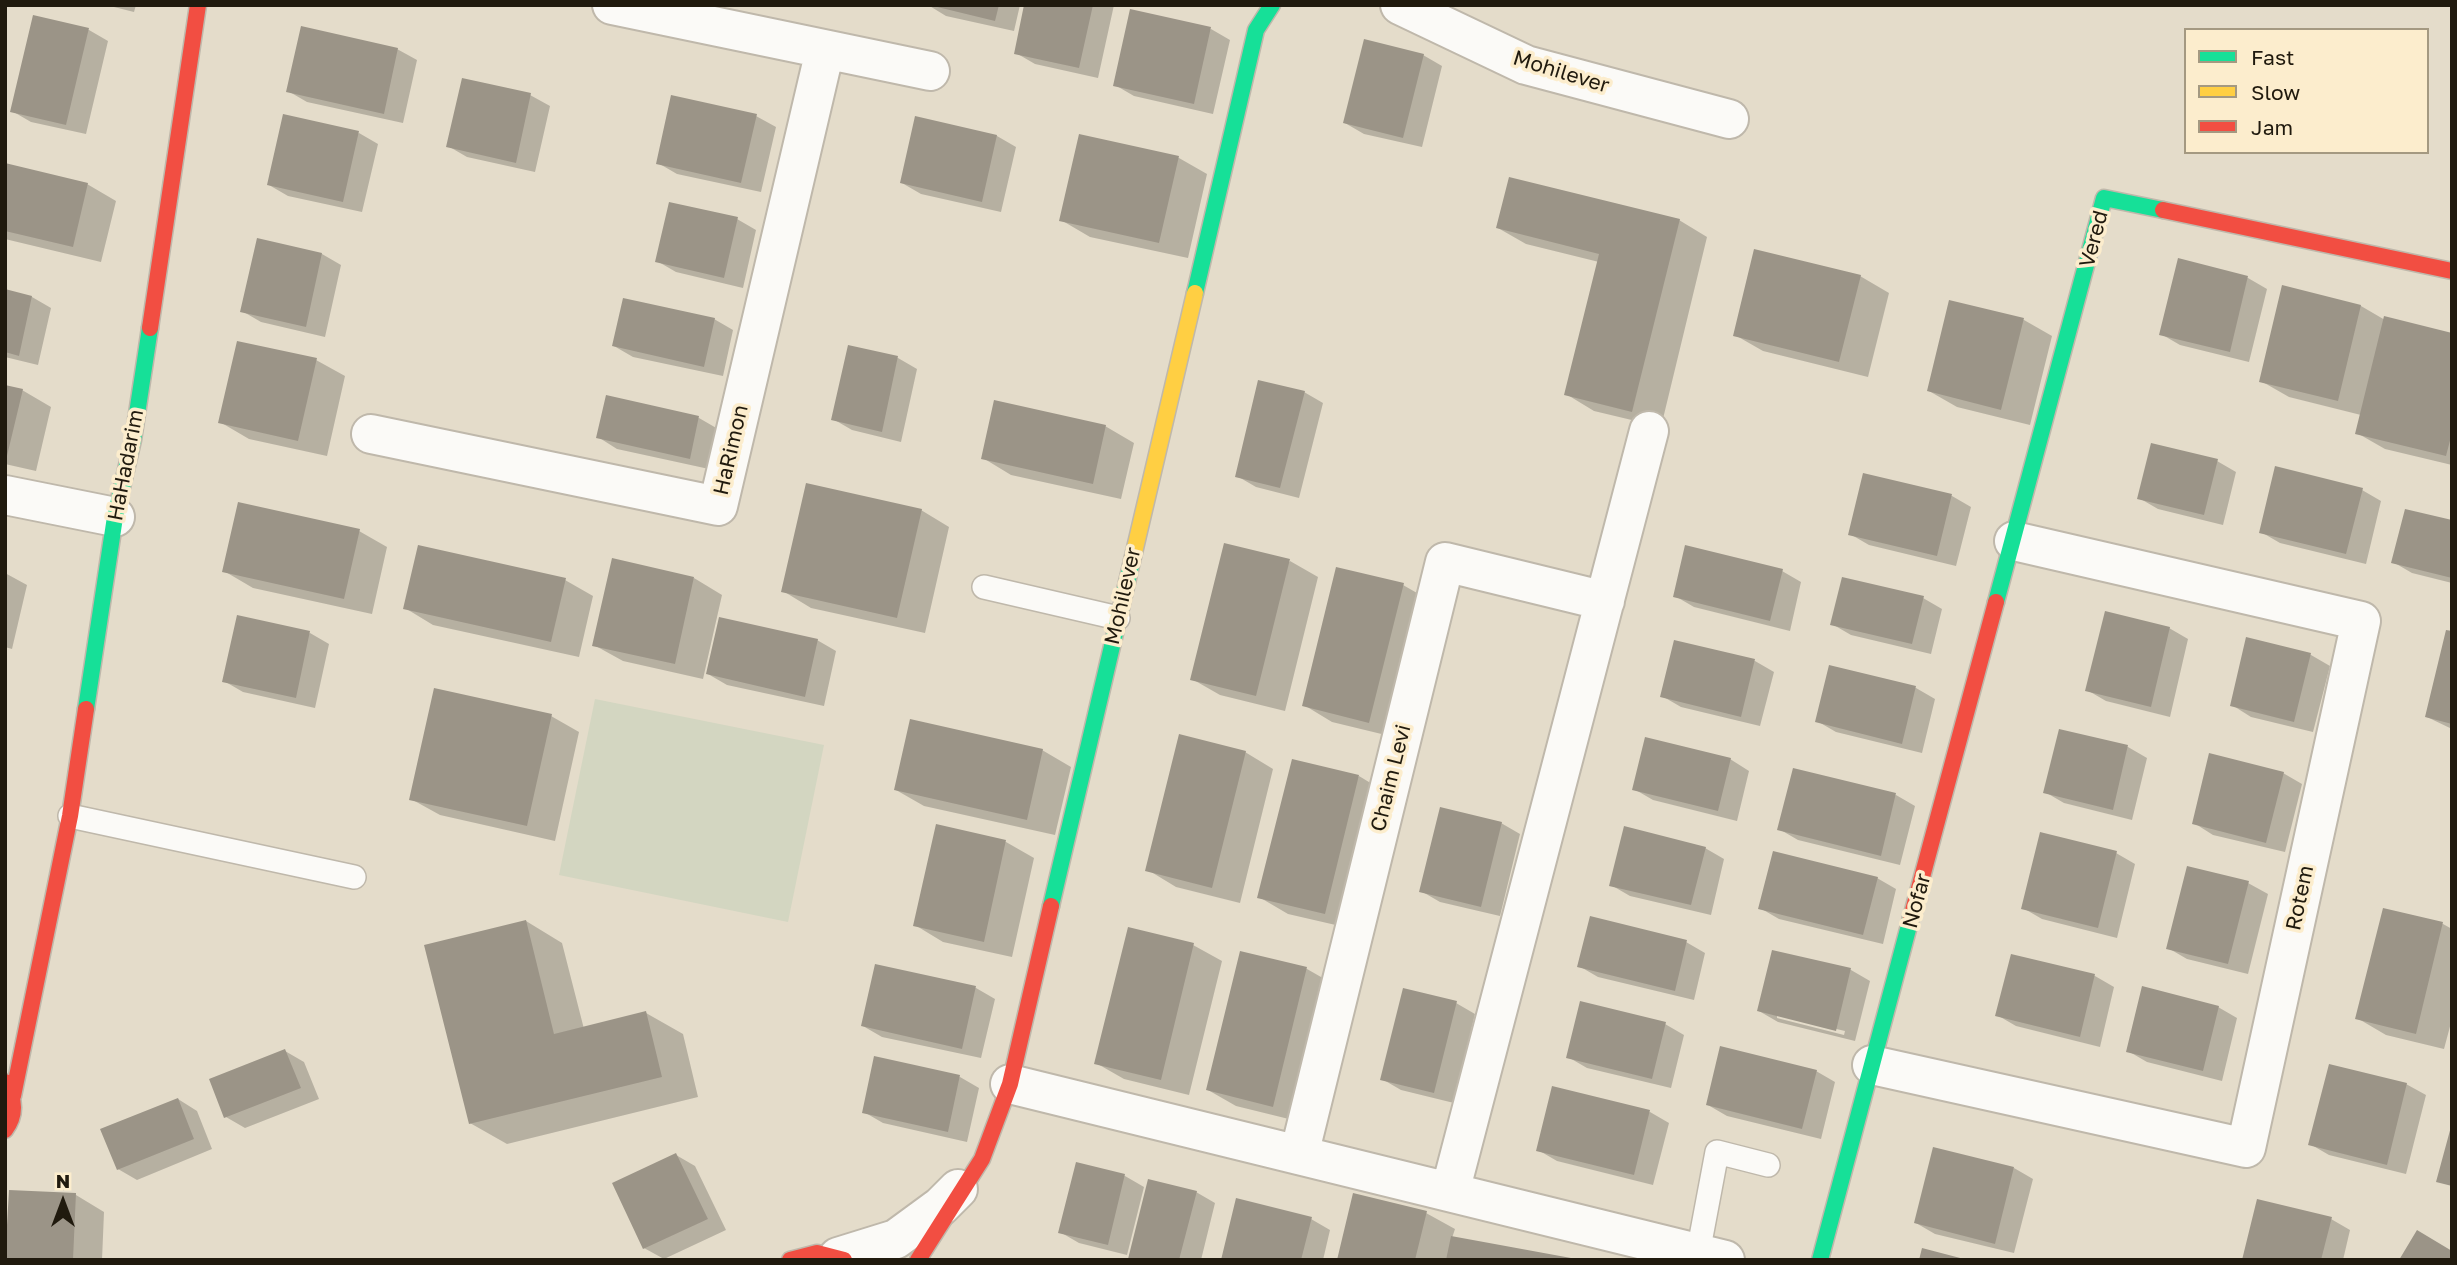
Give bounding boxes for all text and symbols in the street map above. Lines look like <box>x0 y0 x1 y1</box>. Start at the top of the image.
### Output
legend <box>2184 28 2429 154</box>
text: Fast <box>2251 44 2294 70</box>
street label: Mohilever <box>1510 45 1612 99</box>
text: Slow <box>2251 79 2300 105</box>
text: Jam <box>2251 114 2293 140</box>
street label: Vered <box>2074 208 2114 270</box>
street label: HaRimon <box>708 402 754 498</box>
street label: HaHadarim <box>103 407 149 523</box>
street label: Mohilever <box>1100 545 1146 647</box>
street label: Chaim Levi <box>1366 722 1416 834</box>
street label: Rotem <box>2281 863 2319 933</box>
street label: Nofar <box>1898 871 1936 931</box>
north arrow <box>28 1167 98 1237</box>
text: N <box>56 1169 70 1192</box>

